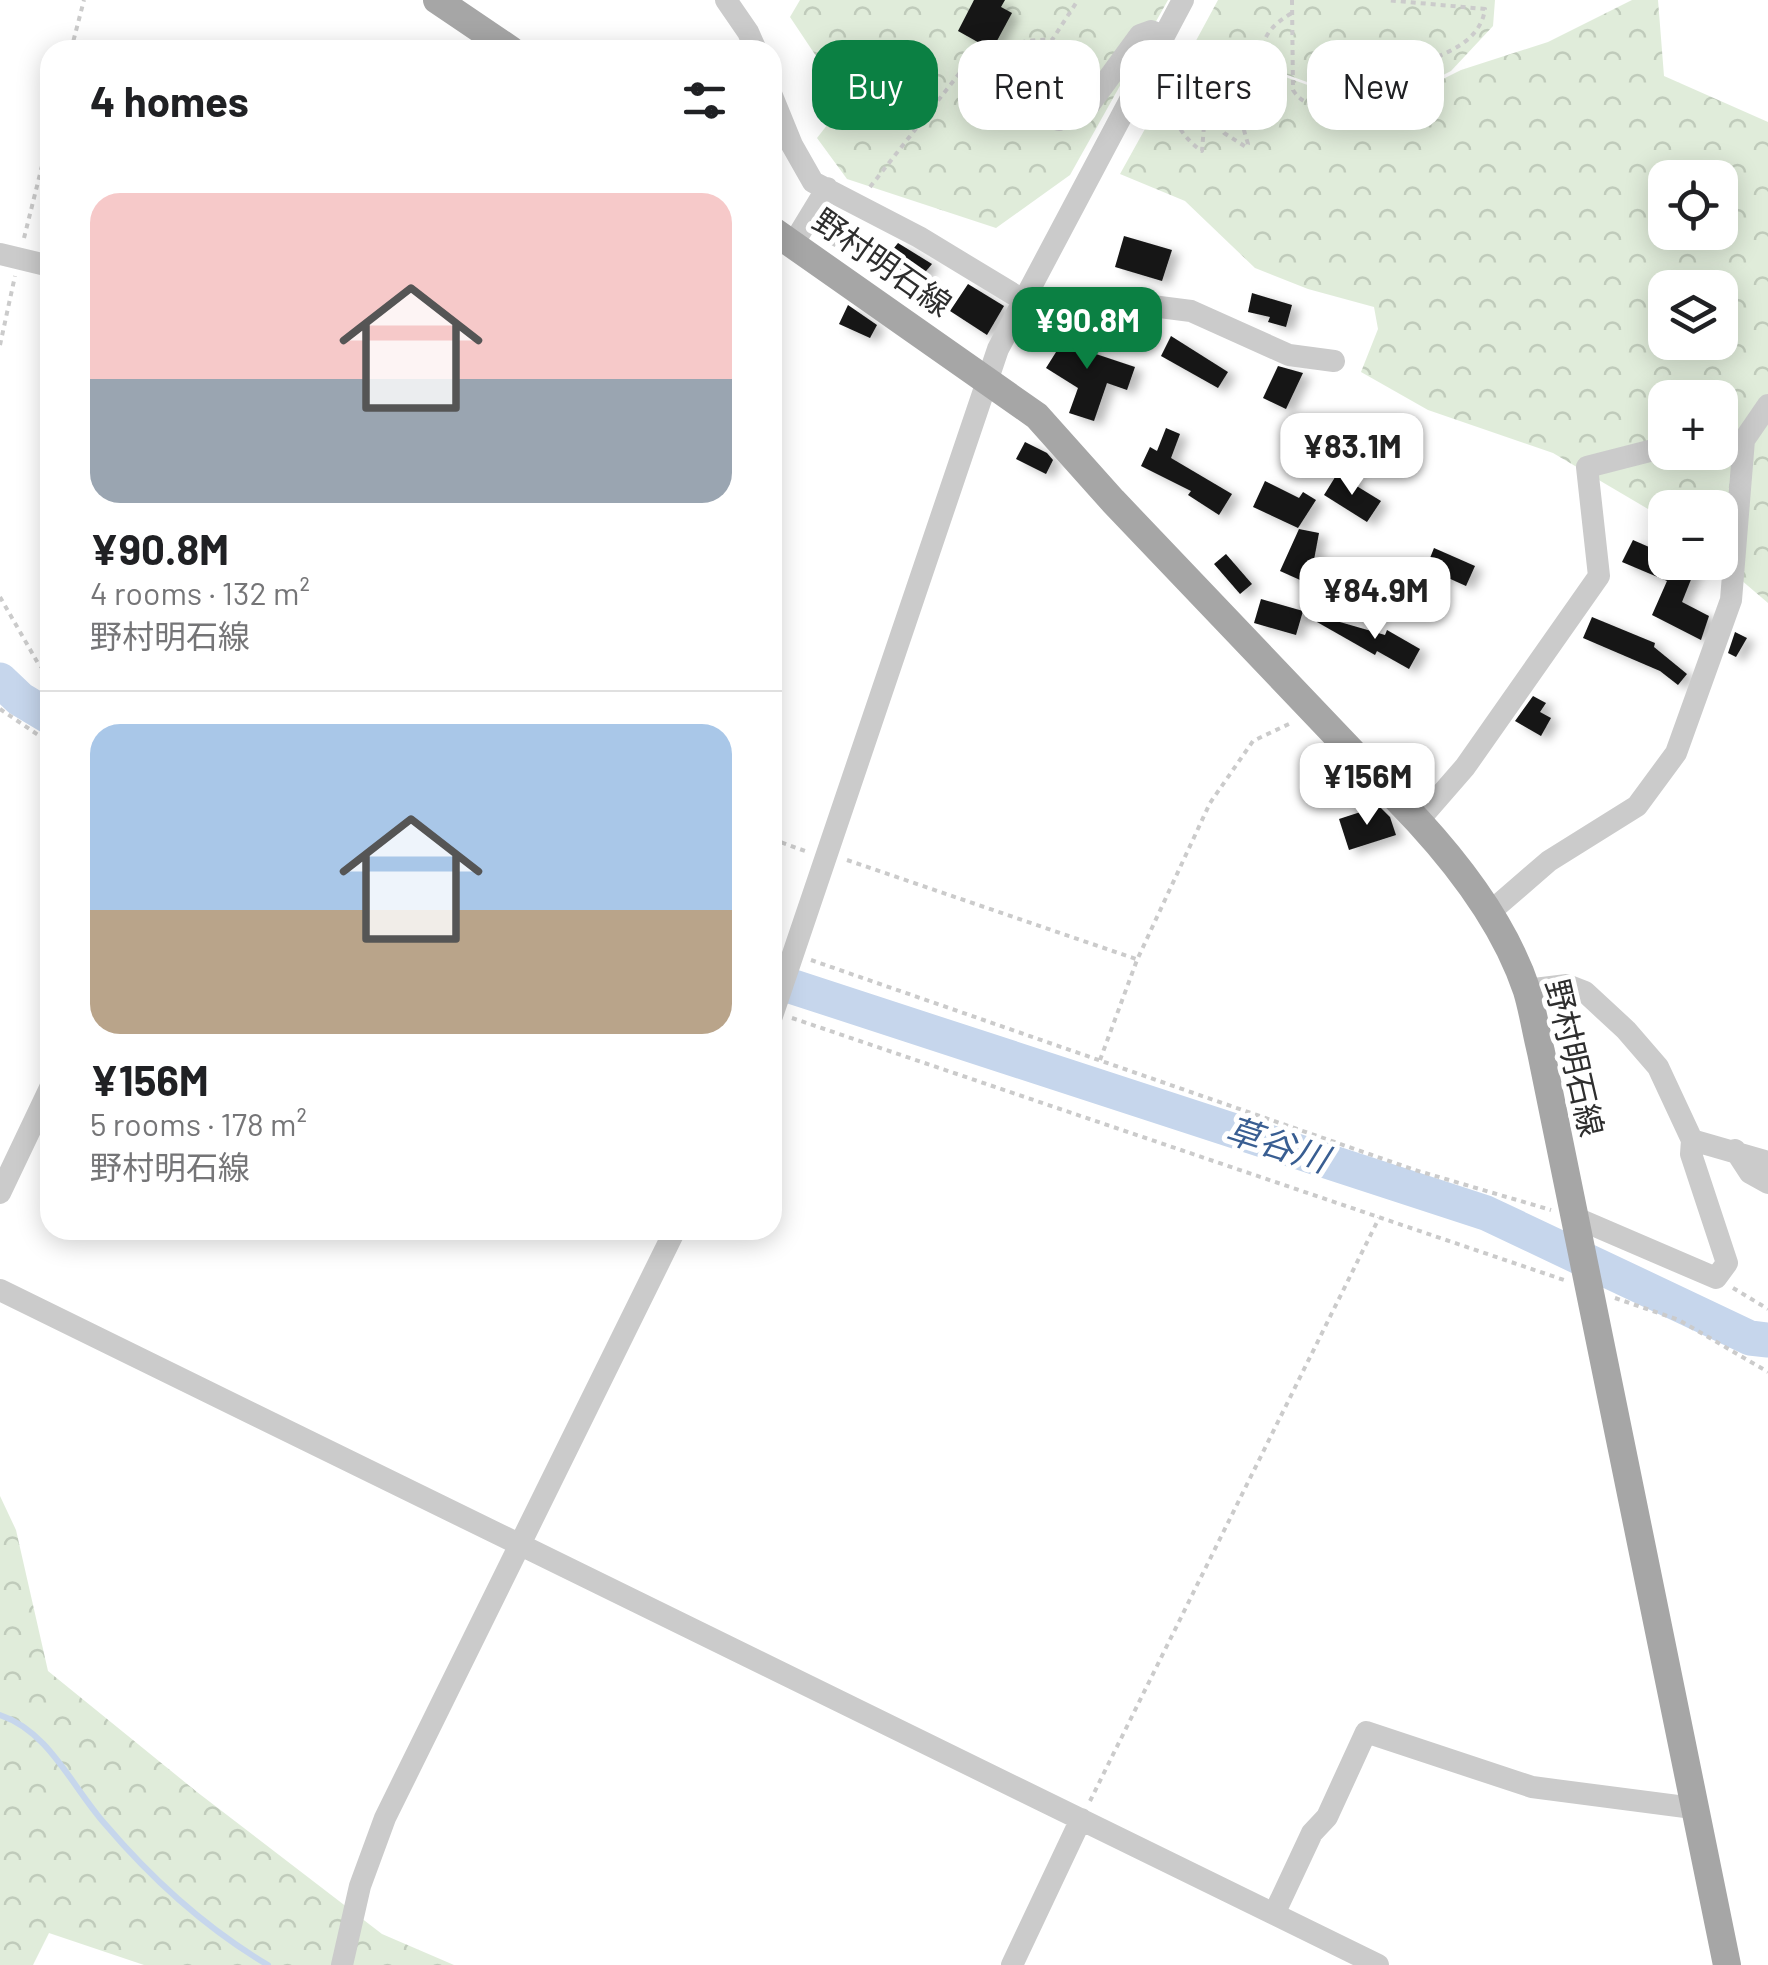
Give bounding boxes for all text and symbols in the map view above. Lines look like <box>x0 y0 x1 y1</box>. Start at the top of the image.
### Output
chip: Buy <box>812 40 938 130</box>
chip: Rent <box>958 40 1100 130</box>
chip: Filters <box>1120 40 1287 130</box>
chip: New <box>1307 40 1444 130</box>
icon: filters <box>677 73 732 128</box>
text: 4 homes <box>90 75 249 125</box>
map controls <box>1648 160 1738 580</box>
button: locate <box>1648 160 1738 250</box>
street label: 野村明石線 <box>807 200 960 323</box>
icon: home <box>321 258 501 438</box>
button: layers <box>1648 270 1738 360</box>
pin: ¥90.8M <box>1006 287 1168 372</box>
text: ¥90.8M <box>1034 300 1140 338</box>
button: + <box>1648 380 1738 470</box>
pin: ¥83.1M <box>1271 413 1433 498</box>
text: ¥83.1M <box>1302 426 1402 464</box>
button: − <box>1648 490 1738 580</box>
text: ¥90.8M <box>90 523 229 573</box>
pin: ¥84.9M <box>1294 557 1456 642</box>
text: ¥84.9M <box>1321 570 1429 608</box>
text: 4 rooms · 132 m² <box>90 573 310 611</box>
text: 野村明石線 <box>90 616 250 654</box>
pin: ¥156M <box>1297 743 1437 828</box>
text: ¥156M <box>1322 756 1412 794</box>
icon: home <box>321 789 501 969</box>
street label: 野村明石線 <box>1539 975 1612 1140</box>
text: ¥156M <box>90 1054 209 1104</box>
text: 5 rooms · 178 m² <box>90 1104 307 1142</box>
water label: 草谷川 <box>1221 1107 1338 1181</box>
text: 野村明石線 <box>90 1147 250 1185</box>

